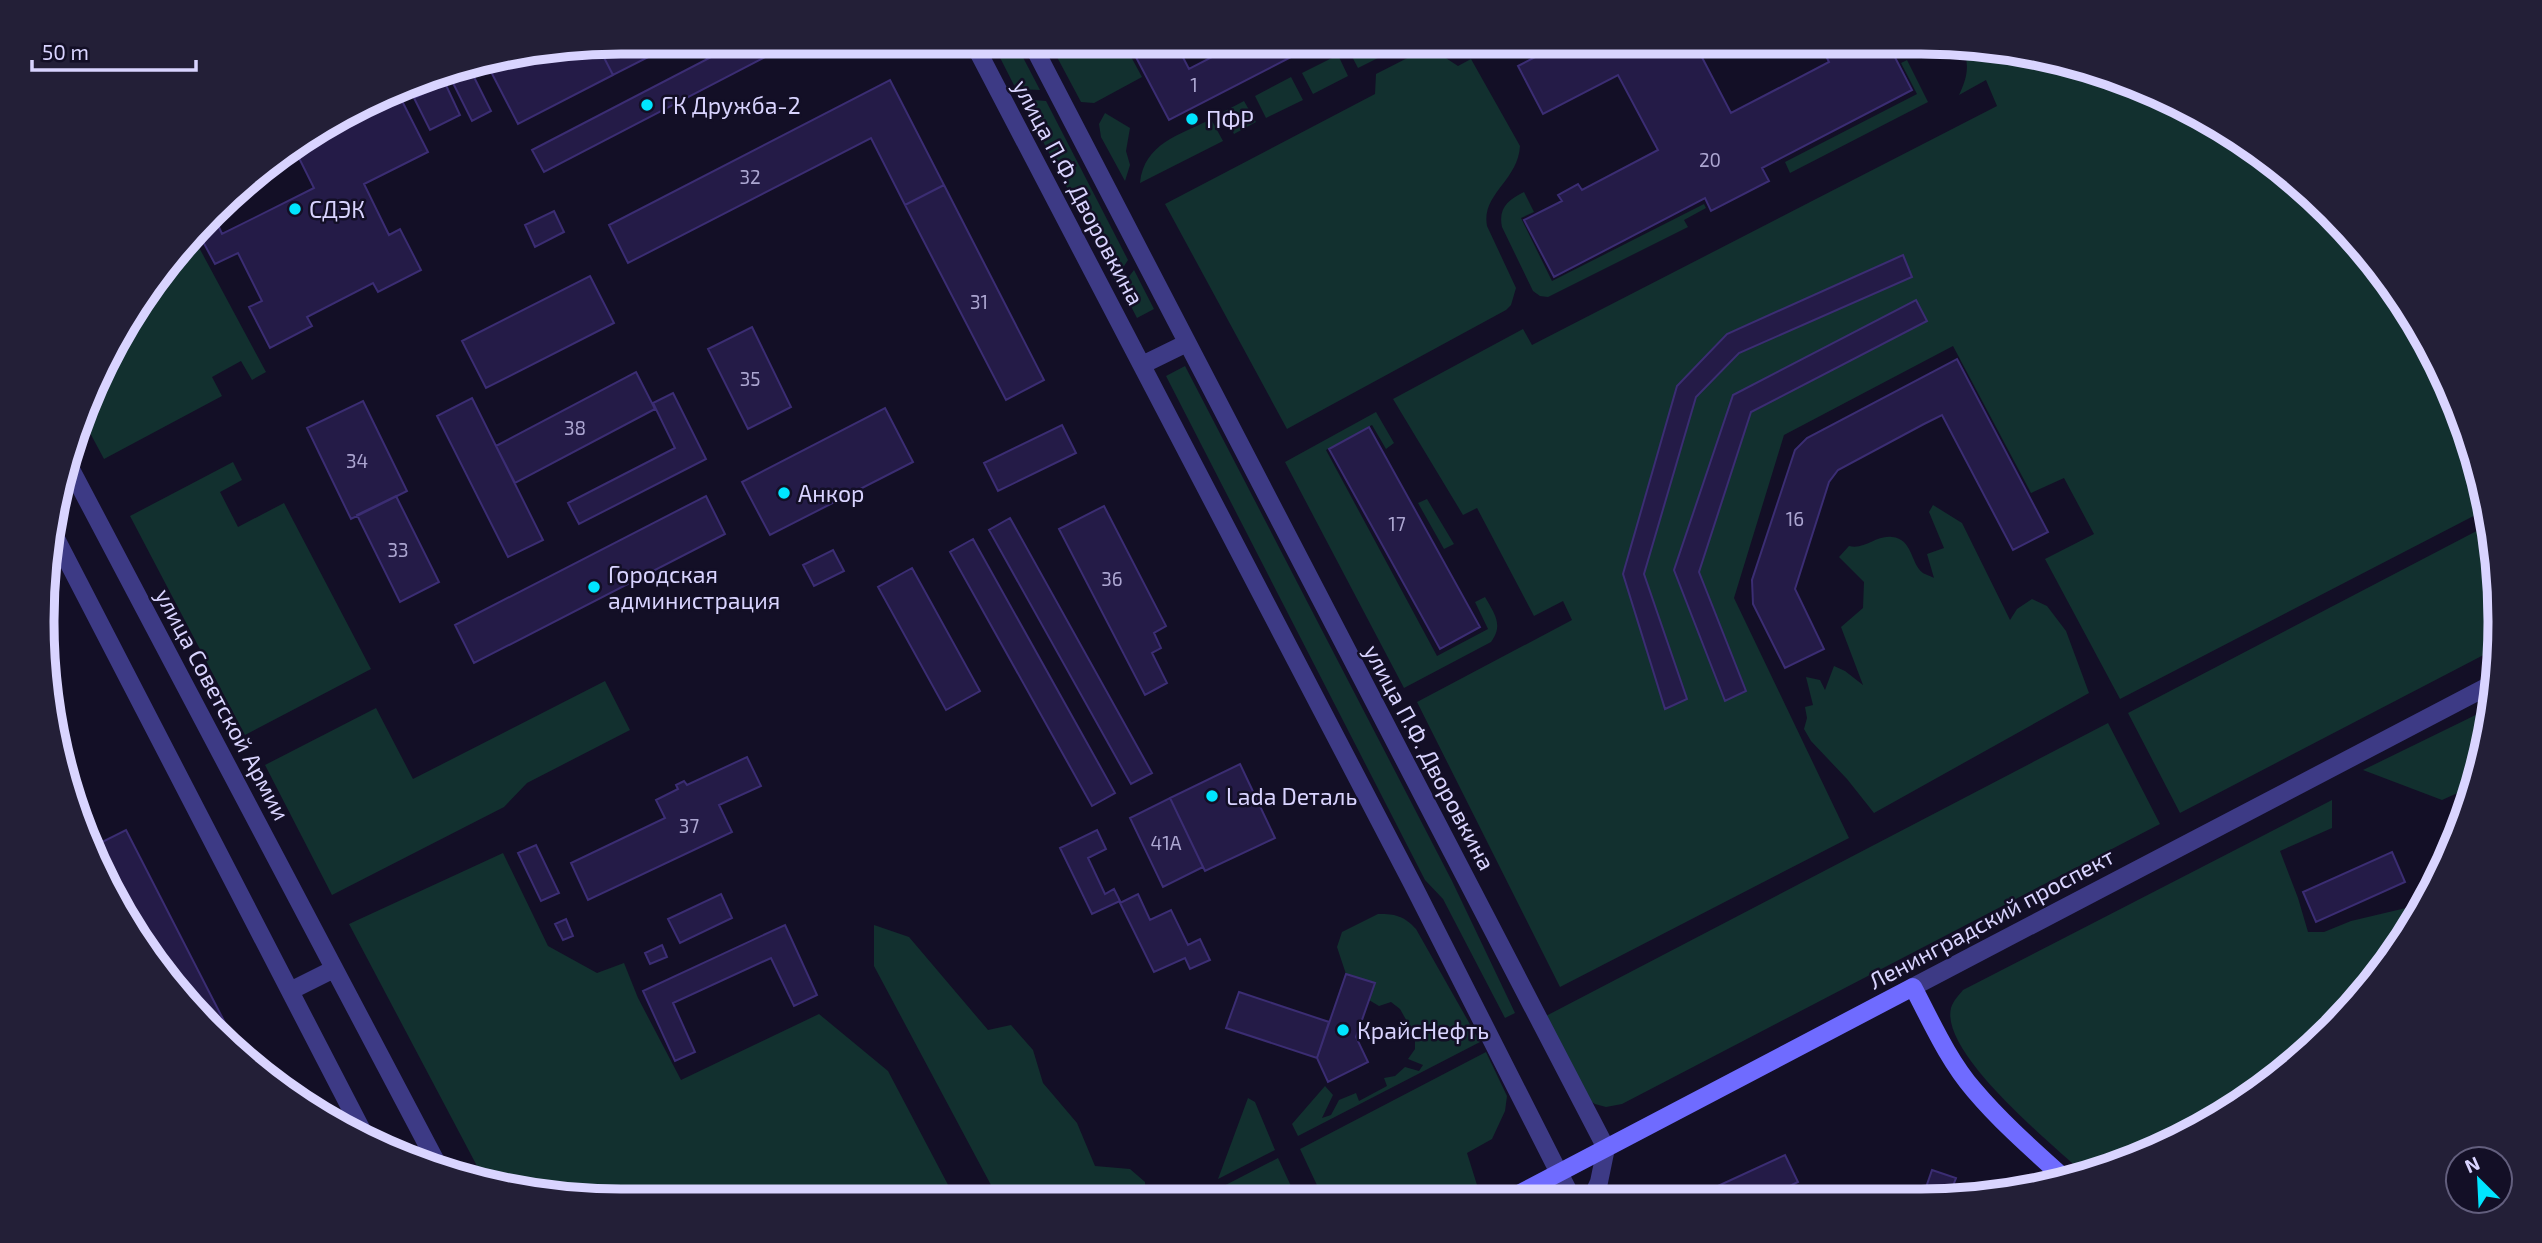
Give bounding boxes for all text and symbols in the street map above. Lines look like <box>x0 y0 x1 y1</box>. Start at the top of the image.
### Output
scale bar <box>32 28 196 72</box>
text: 50 m <box>42 39 89 64</box>
house number: 1 <box>1190 73 1198 96</box>
street label: улица П.Ф. Дворовкина <box>1007 74 1150 310</box>
place label: ГК Дружба-2 <box>661 91 801 120</box>
marker: ГК Дружба-2 <box>639 97 655 113</box>
place label: ПФР <box>1206 105 1254 133</box>
marker: ПФР <box>1184 111 1200 127</box>
house number: 20 <box>1699 148 1721 171</box>
house number: 32 <box>739 165 761 188</box>
place label: СДЭК <box>309 195 365 223</box>
marker: СДЭК <box>287 201 303 217</box>
house number: 31 <box>970 290 988 313</box>
house number: 35 <box>740 367 760 390</box>
house number: 38 <box>564 416 586 439</box>
house number: 34 <box>346 449 368 472</box>
place label: Анкор <box>798 479 864 507</box>
marker: Анкор <box>776 485 792 501</box>
house number: 16 <box>1786 507 1804 530</box>
house number: 17 <box>1388 512 1406 535</box>
house number: 33 <box>387 538 409 561</box>
place label: Городская администрация <box>608 560 780 614</box>
house number: 36 <box>1101 567 1123 590</box>
marker: Городская администрация <box>586 579 602 595</box>
street label: улица Советской Армии <box>149 583 296 825</box>
street label: улица П.Ф. Дворовкина <box>1358 639 1501 875</box>
place label: Lada Dеталь <box>1226 782 1357 810</box>
marker: Lada Dеталь <box>1204 788 1220 804</box>
house number: 37 <box>679 814 699 837</box>
house number: 41А <box>1150 831 1182 854</box>
street label: Ленинградский проспект <box>1863 841 2119 995</box>
place label: КрайсНефть <box>1357 1016 1489 1044</box>
marker: КрайсНефть <box>1335 1022 1351 1038</box>
north arrow <box>2444 1145 2514 1215</box>
text: N <box>2461 1151 2483 1177</box>

